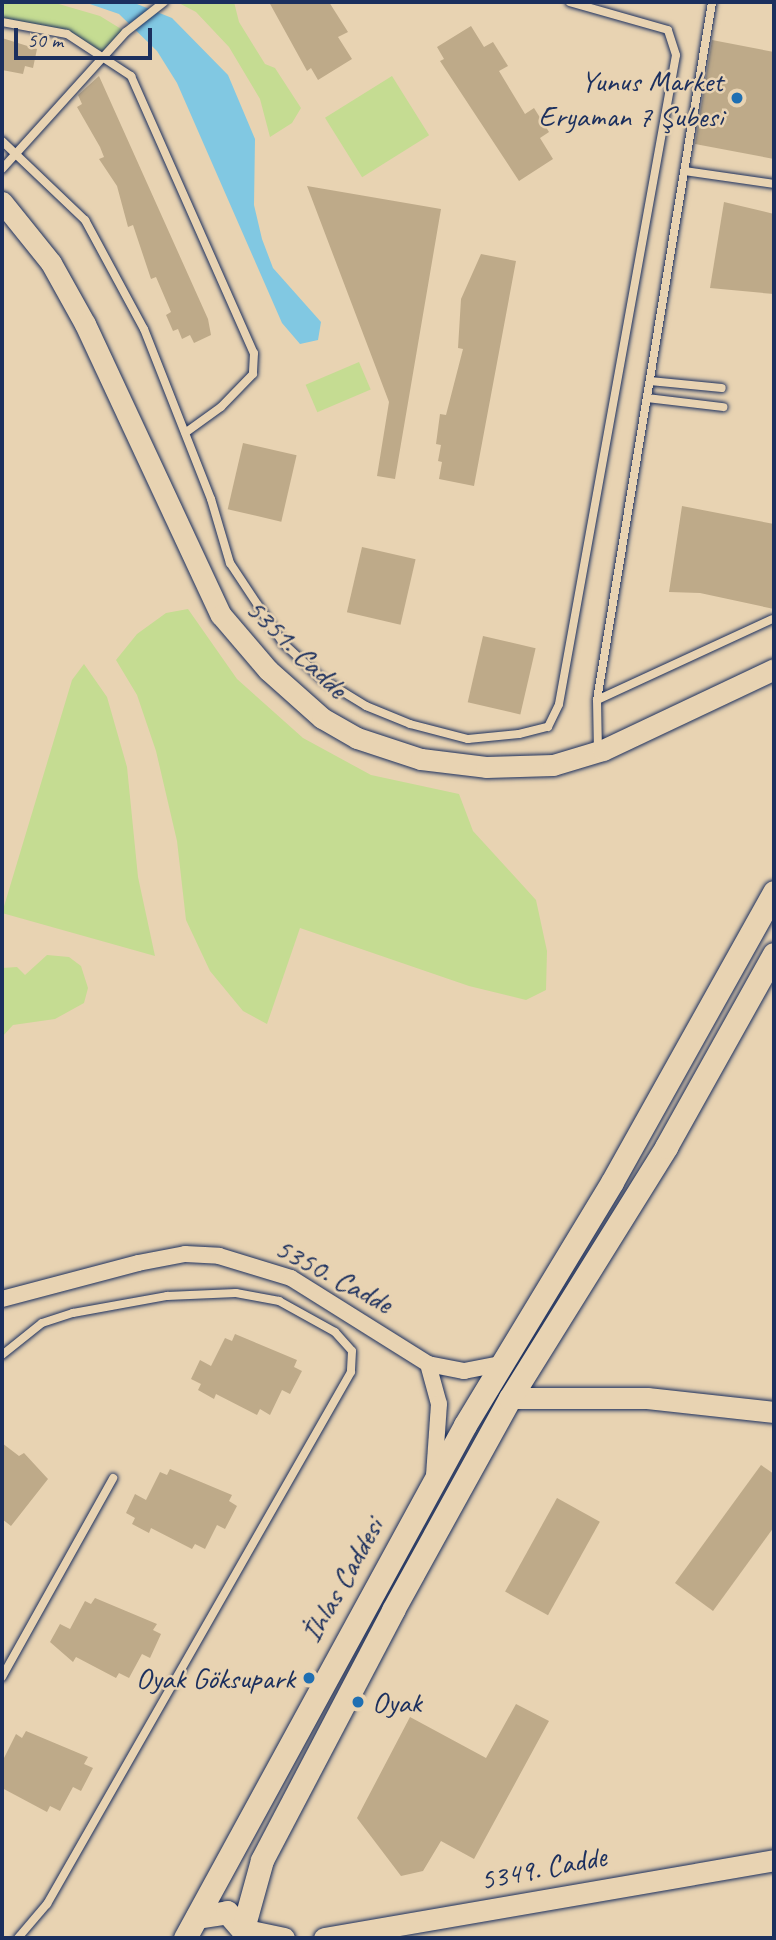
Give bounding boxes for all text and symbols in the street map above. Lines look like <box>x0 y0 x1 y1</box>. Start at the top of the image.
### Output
scale bar <box>18 14 156 58</box>
text: 50 m <box>27 27 63 53</box>
place label: Yunus Market Eryaman 7 Şubesi <box>539 63 723 134</box>
marker: Yunus Market Eryaman 7 Şubesi <box>729 90 745 106</box>
street label: 5351. Cadde <box>239 591 355 705</box>
street label: 5350. Cadde <box>269 1229 399 1321</box>
street label: İhlas Caddesi <box>293 1511 391 1649</box>
place label: Oyak Göksupark <box>136 1660 295 1696</box>
marker: Oyak Göksupark <box>301 1670 317 1686</box>
place label: Oyak <box>372 1684 421 1720</box>
marker: Oyak <box>350 1694 366 1710</box>
street label: 5349. Cadde <box>477 1838 609 1898</box>

